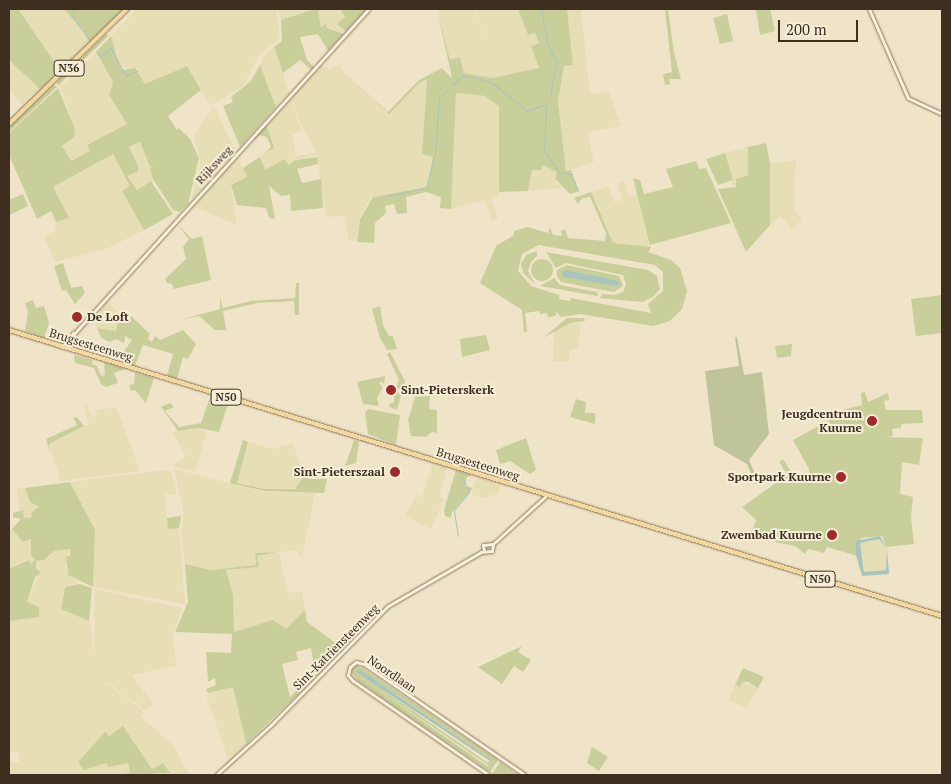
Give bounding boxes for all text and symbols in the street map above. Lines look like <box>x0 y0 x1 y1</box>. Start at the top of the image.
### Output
scale bar <box>781 10 861 42</box>
text: 200 m <box>786 19 827 39</box>
road number: N36 <box>53 59 85 76</box>
street label: Rijksweg <box>193 143 235 187</box>
place label: De Loft <box>87 310 129 324</box>
marker: De Loft <box>71 311 83 323</box>
street label: Brugsesteenweg <box>48 326 134 364</box>
place label: Sint-Pieterskerk <box>401 383 494 397</box>
marker: Sint-Pieterskerk <box>385 384 397 396</box>
road number: N50 <box>210 388 242 406</box>
place label: Jeugdcentrum Kuurne <box>781 407 862 435</box>
marker: Jeugdcentrum Kuurne <box>866 415 878 427</box>
street label: Brugsesteenweg <box>435 445 521 483</box>
place label: Sint-Pieterszaal <box>294 465 385 479</box>
marker: Sint-Pieterszaal <box>389 466 401 478</box>
place label: Sportpark Kuurne <box>728 470 831 484</box>
marker: Sportpark Kuurne <box>835 471 847 483</box>
place label: Zwembad Kuurne <box>721 528 822 542</box>
marker: Zwembad Kuurne <box>826 529 838 541</box>
road number: N50 <box>804 570 836 588</box>
street label: Sint-Katriensteenweg <box>290 601 382 693</box>
street label: Noordlaan <box>365 652 419 696</box>

